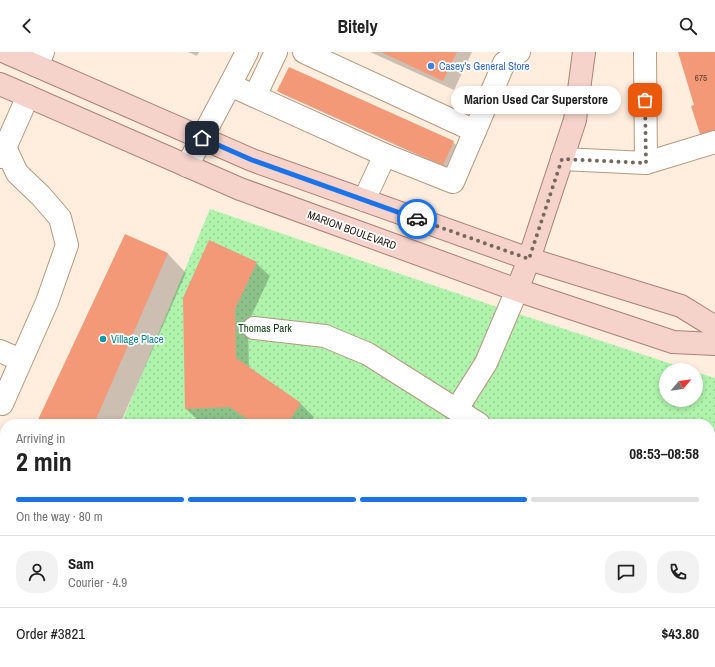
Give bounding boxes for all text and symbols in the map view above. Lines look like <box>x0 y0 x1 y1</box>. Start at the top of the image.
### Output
text: Bitely <box>337 14 378 39</box>
icon: back <box>16 15 38 37</box>
icon: search <box>677 15 699 37</box>
place label: Casey's General Store <box>439 59 529 73</box>
marker: Casey's General Store <box>426 61 436 71</box>
house number: 675 <box>695 72 707 84</box>
pin <box>628 83 662 117</box>
callout: Marion Used Car Superstore <box>451 86 621 114</box>
icon: bag <box>634 89 656 111</box>
text: Marion Used Car Superstore <box>464 91 608 108</box>
pin <box>185 121 219 155</box>
icon: home <box>191 127 213 149</box>
courier <box>397 199 437 239</box>
street label: MARION BOULEVARD <box>306 207 398 253</box>
icon: car <box>406 208 428 230</box>
park label: Thomas Park <box>238 321 292 335</box>
place label: Village Place <box>111 332 164 346</box>
marker: Village Place <box>98 334 108 344</box>
north arrow <box>659 363 703 407</box>
map controls <box>659 363 703 407</box>
text: Arriving in <box>16 430 65 447</box>
text: 08:53–08:58 <box>629 443 699 464</box>
text: 2 min <box>16 444 72 479</box>
text: On the way · 80 m <box>16 508 103 525</box>
button: person <box>16 551 58 593</box>
button: chat <box>605 551 647 593</box>
button: phone <box>657 551 699 593</box>
text: Sam <box>68 553 94 574</box>
text: Courier · 4.9 <box>68 574 127 591</box>
text: Order #3821 <box>16 623 85 644</box>
text: $43.80 <box>661 623 699 644</box>

